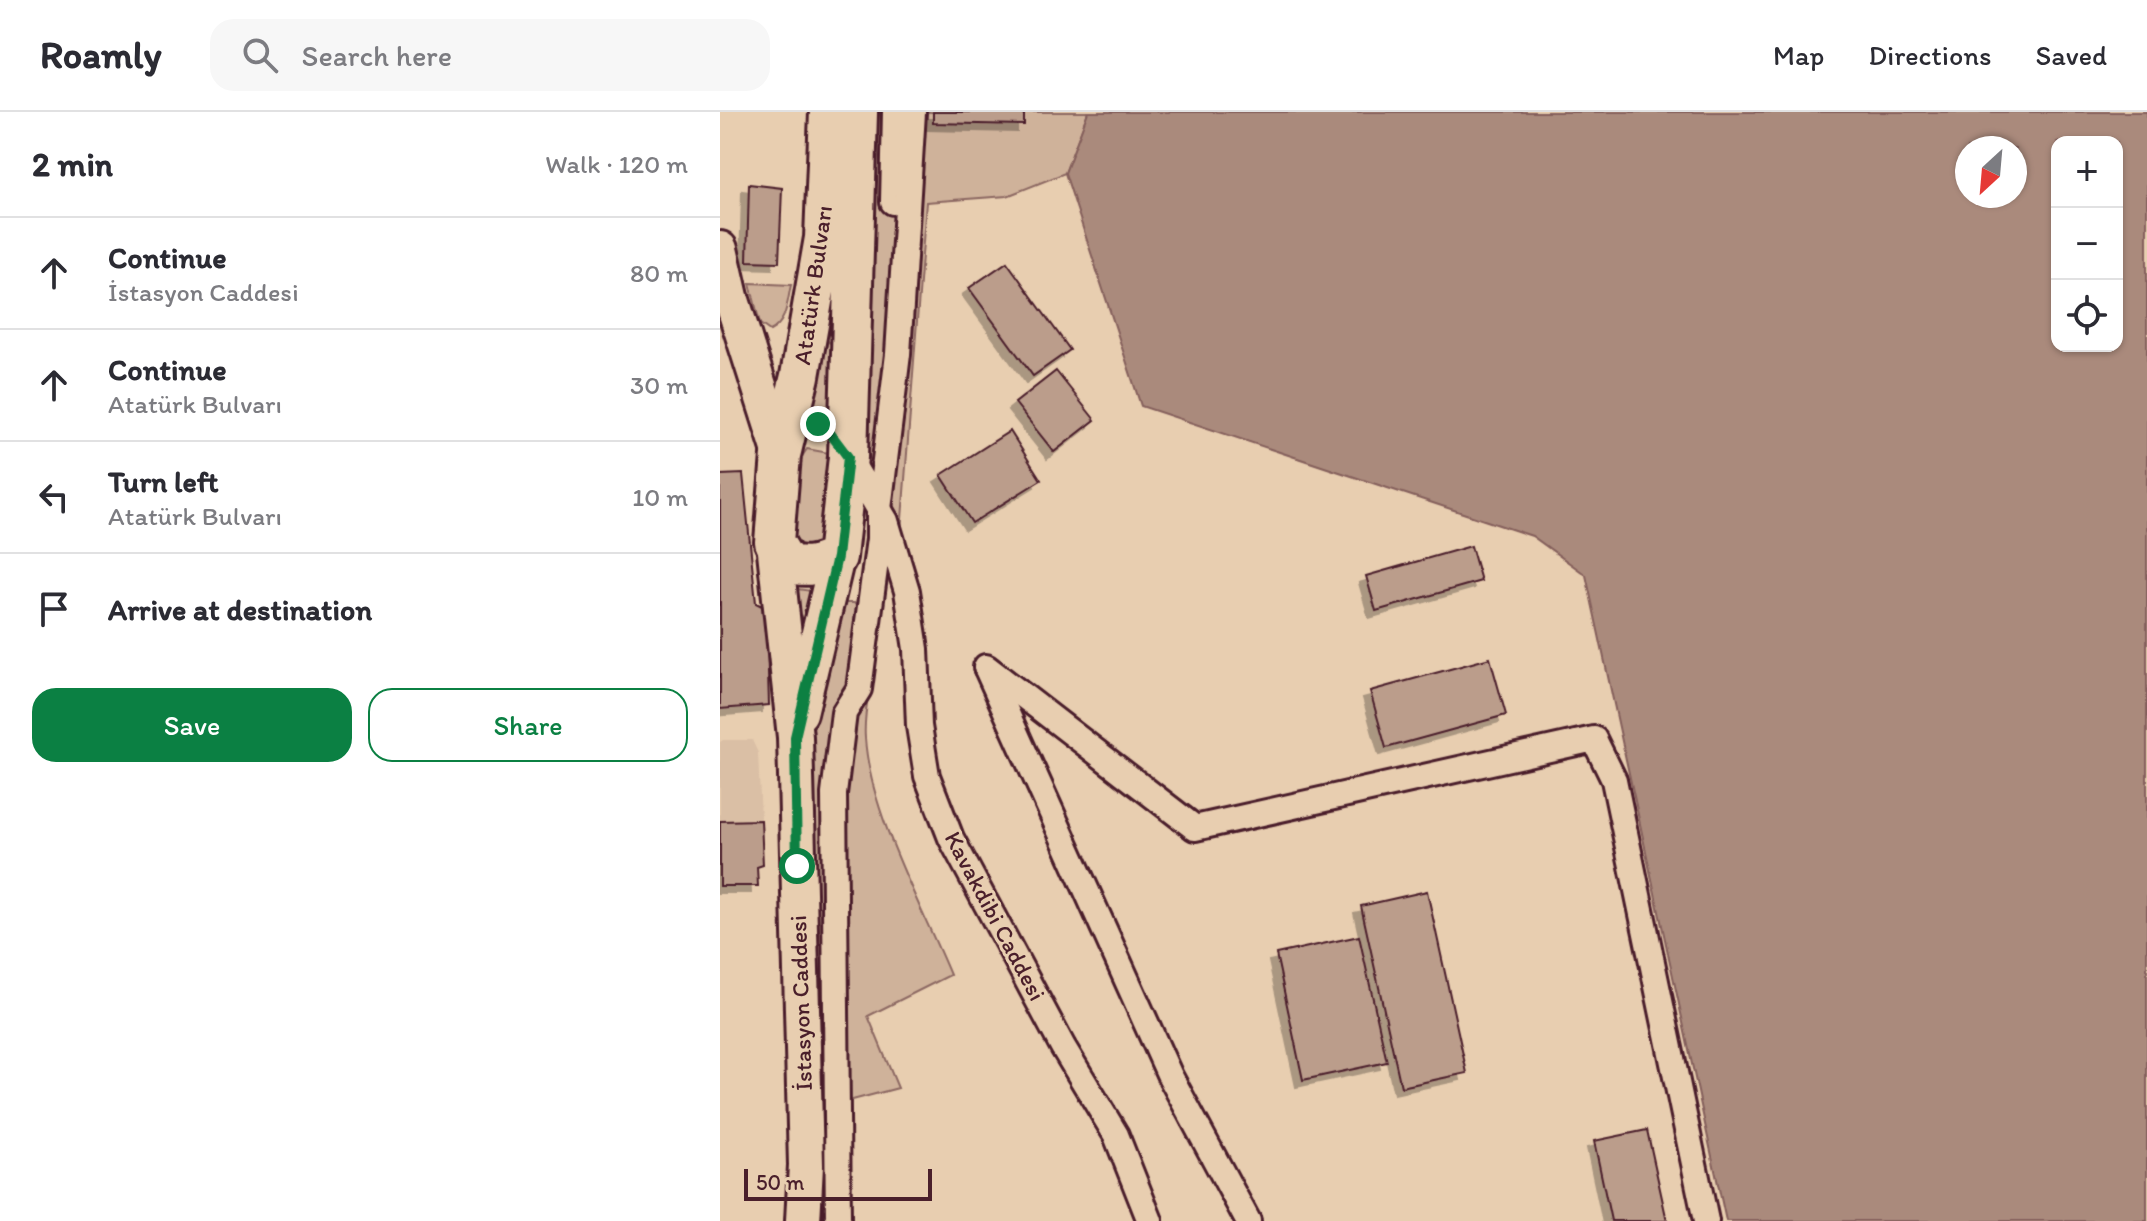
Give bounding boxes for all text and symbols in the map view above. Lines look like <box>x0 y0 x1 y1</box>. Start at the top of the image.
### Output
search box <box>210 19 770 91</box>
text: Roamly <box>40 32 162 78</box>
icon: search <box>238 33 282 77</box>
text: Search here <box>302 37 452 74</box>
text: Map <box>1773 38 1824 72</box>
text: Directions <box>1868 38 1992 72</box>
text: Saved <box>2036 38 2107 72</box>
north arrow <box>1955 136 2027 208</box>
map controls <box>2051 136 2123 352</box>
button: + <box>2051 136 2123 208</box>
text: 2 min <box>32 144 113 185</box>
text: Walk · 120 m <box>545 148 688 180</box>
street label: Atatürk Bulvarı <box>787 203 838 366</box>
button: − <box>2051 208 2123 280</box>
text: Continue <box>108 239 227 276</box>
icon: ahead <box>32 251 76 295</box>
text: 80 m <box>630 257 688 289</box>
text: İstasyon Caddesi <box>108 276 299 308</box>
button: locate <box>2051 280 2123 352</box>
text: Continue <box>108 351 227 388</box>
icon: ahead <box>32 363 76 407</box>
text: 30 m <box>630 369 688 401</box>
text: Atatürk Bulvarı <box>108 388 282 420</box>
route end <box>800 406 836 442</box>
text: Turn left <box>108 463 219 500</box>
icon: left <box>32 475 76 519</box>
text: 10 m <box>632 481 688 513</box>
text: Atatürk Bulvarı <box>108 500 282 532</box>
icon: arrive <box>32 587 76 631</box>
text: Arrive at destination <box>108 591 372 628</box>
button: Save <box>32 688 352 762</box>
button: Share <box>368 688 688 762</box>
street label: Kavakdibi Caddesi <box>939 826 1052 1005</box>
route start <box>779 848 815 884</box>
street label: İstasyon Caddesi <box>783 915 818 1091</box>
scale bar <box>744 1165 932 1201</box>
text: 50 m <box>756 1169 805 1196</box>

